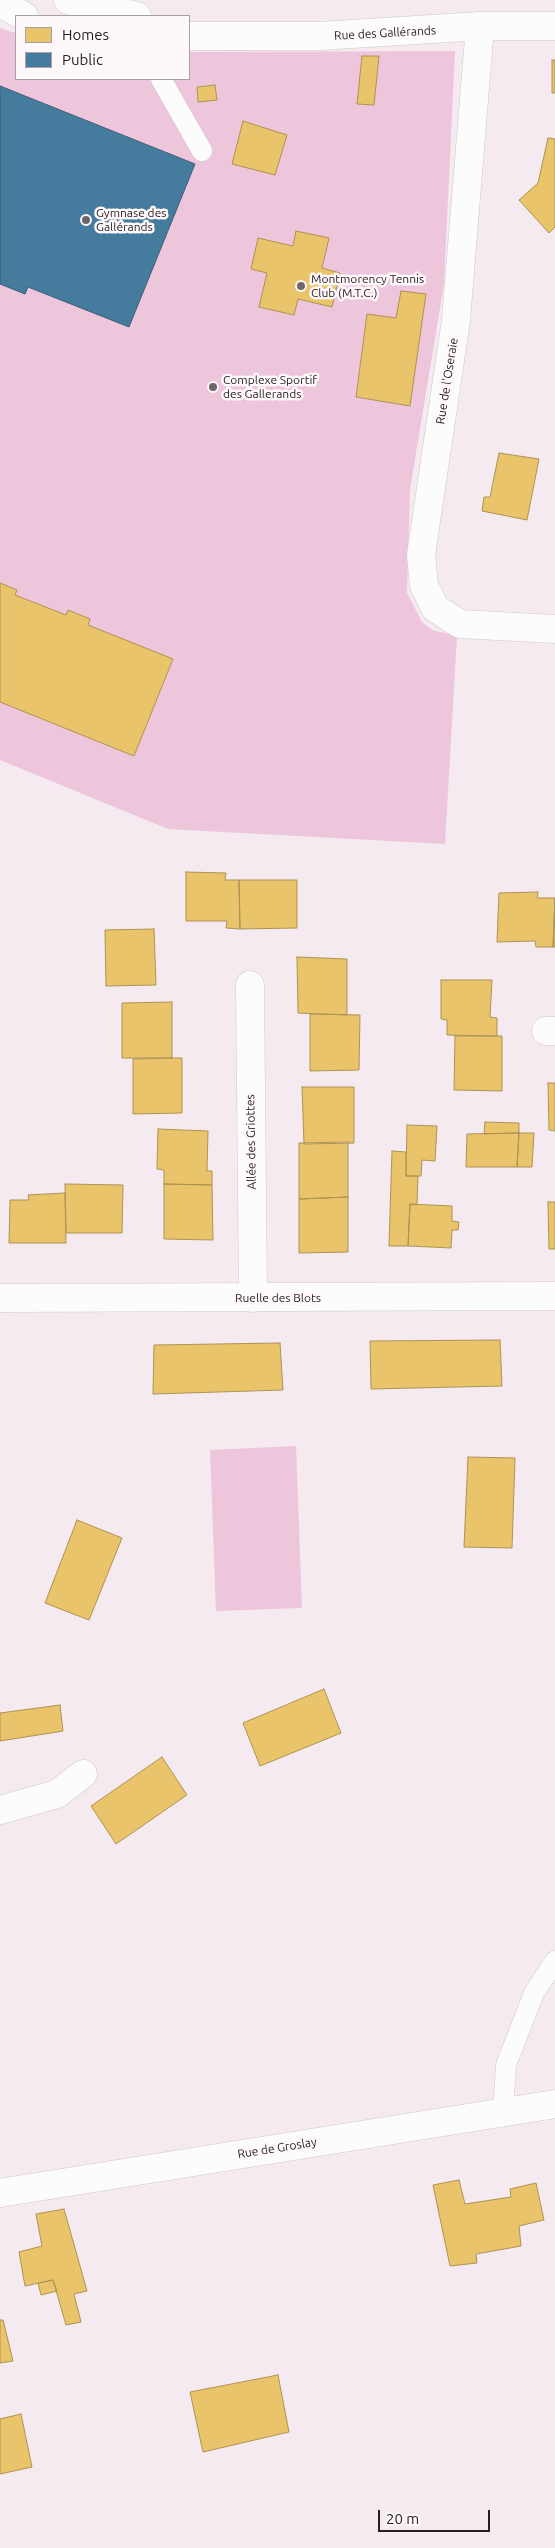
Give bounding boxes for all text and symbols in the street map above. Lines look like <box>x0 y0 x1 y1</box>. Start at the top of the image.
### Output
legend <box>15 15 190 80</box>
street label: Rue des Gallérands <box>334 23 436 43</box>
text: Homes <box>62 26 109 43</box>
text: Public <box>62 51 103 68</box>
place label: Gymnase des Gallérands <box>96 206 166 234</box>
marker: Gymnase des Gallérands <box>80 214 92 226</box>
place label: Montmorency Tennis Club (M.T.C.) <box>311 272 424 300</box>
marker: Montmorency Tennis Club (M.T.C.) <box>295 280 307 292</box>
street label: Rue de l'Oseraie <box>433 337 461 425</box>
place label: Complexe Sportif des Gallerands <box>223 373 317 401</box>
marker: Complexe Sportif des Gallerands <box>207 381 219 393</box>
street label: Allée des Griottes <box>243 1094 259 1190</box>
street label: Ruelle des Blots <box>235 1291 321 1305</box>
street label: Rue de Groslay <box>236 2135 318 2161</box>
scale bar <box>380 2500 492 2532</box>
text: 20 m <box>386 2510 419 2527</box>

